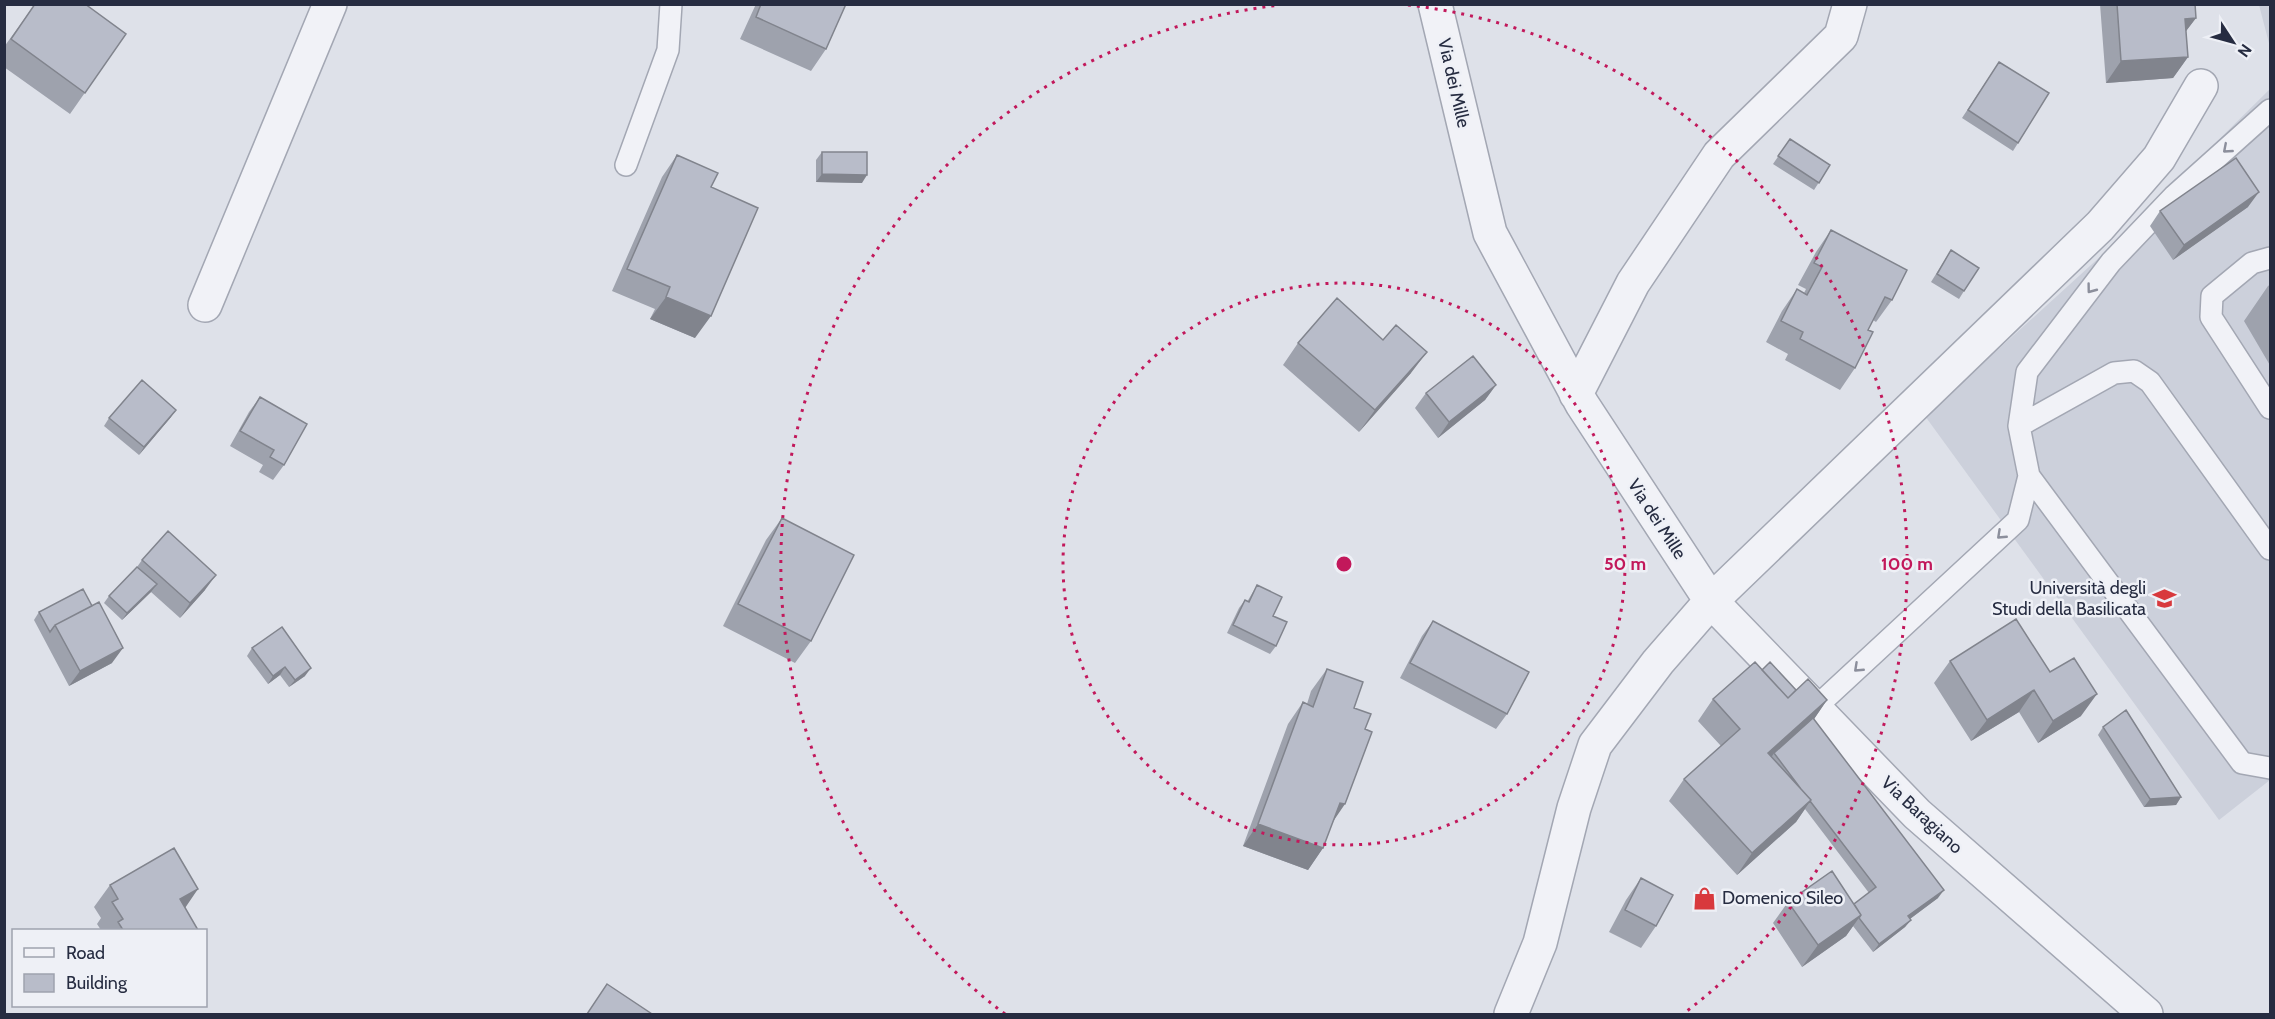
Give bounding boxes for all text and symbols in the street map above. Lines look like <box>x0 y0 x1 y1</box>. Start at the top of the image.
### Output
north arrow <box>2203 12 2263 72</box>
street label: Via dei Mille <box>1433 36 1475 130</box>
text: N <box>2234 40 2256 61</box>
one-way arrow <box>2223 142 2234 153</box>
one-way arrow <box>2087 282 2098 293</box>
street label: Via dei Mille <box>1623 475 1691 563</box>
one-way arrow <box>1997 528 2007 539</box>
text: 50 m <box>1604 553 1646 575</box>
text: 100 m <box>1881 553 1933 575</box>
centre of rings <box>1334 554 1354 574</box>
place label: Università degli Studi della Basilicata <box>1992 577 2146 620</box>
school or university icon: Università degli Studi della Basilicata <box>2151 585 2177 611</box>
one-way arrow <box>1854 661 1865 672</box>
street label: Via Baragiano <box>1877 772 1967 858</box>
shop icon: Domenico Sileo <box>1691 885 1717 911</box>
place label: Domenico Sileo <box>1722 887 1843 909</box>
legend <box>12 929 207 1007</box>
text: Road <box>66 942 105 964</box>
text: Building <box>66 972 128 994</box>

